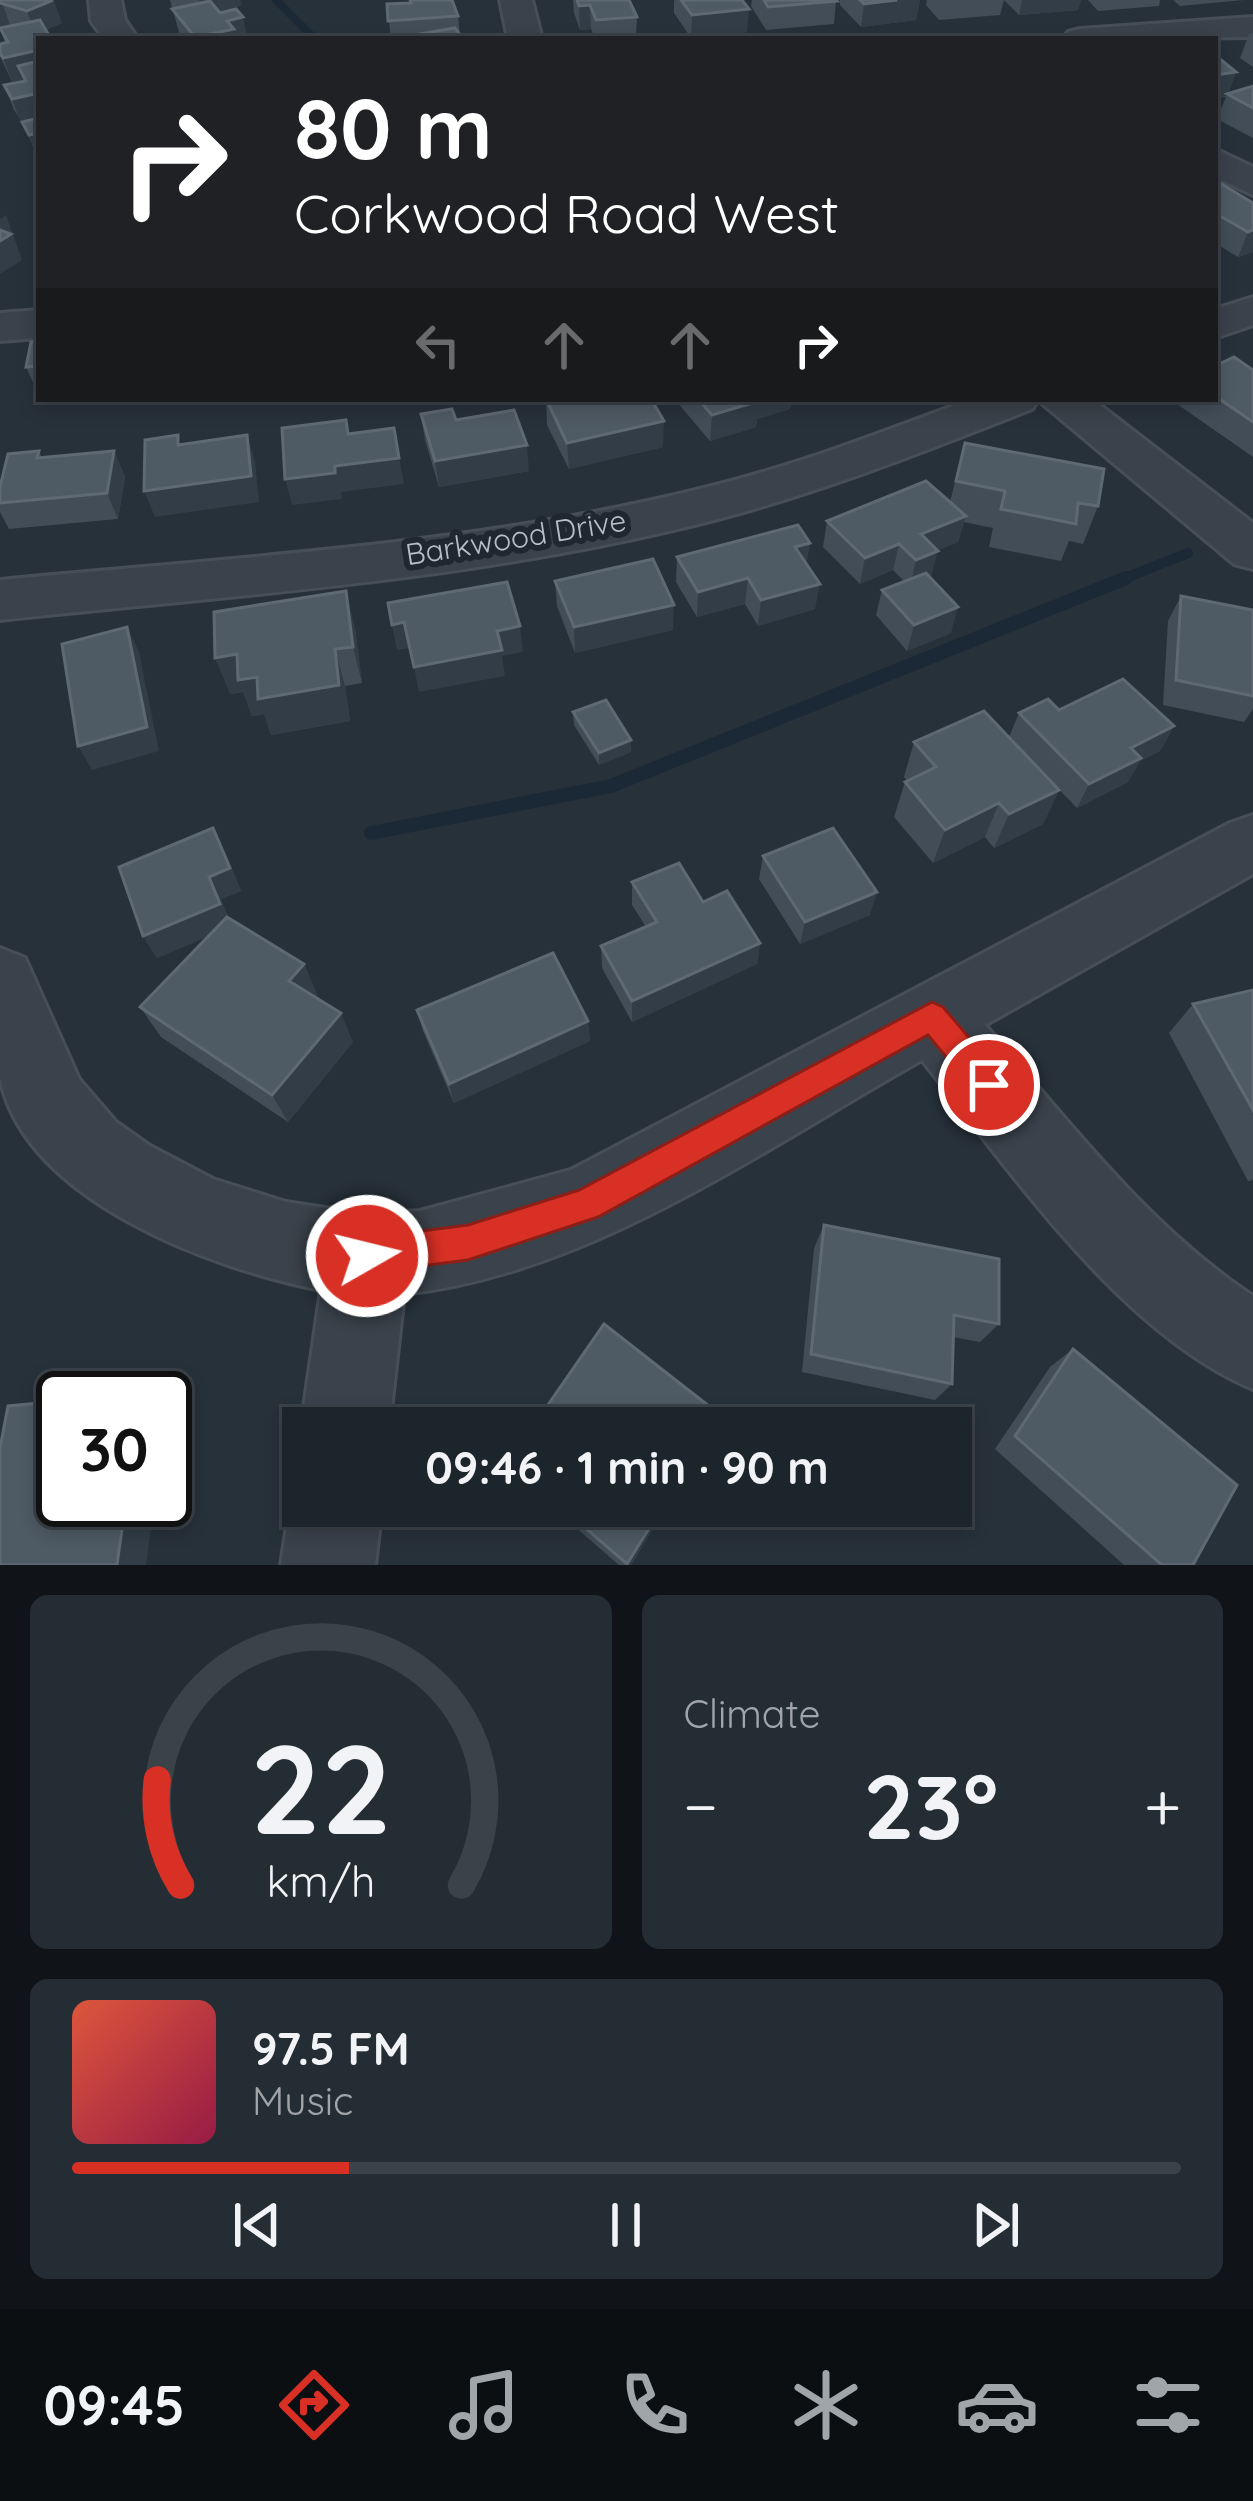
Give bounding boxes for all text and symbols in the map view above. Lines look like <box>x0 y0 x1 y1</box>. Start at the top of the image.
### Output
text: 80 m <box>294 75 493 180</box>
icon: right <box>96 84 252 240</box>
text: Corkwood Road West <box>294 179 839 247</box>
icon: left <box>405 312 471 378</box>
icon: ahead <box>531 312 597 378</box>
icon: ahead <box>657 312 723 378</box>
icon: right <box>783 312 849 378</box>
street label: Barkwood Drive <box>403 501 629 573</box>
pin <box>938 1034 1040 1136</box>
icon: arrive <box>956 1052 1022 1118</box>
position arrow <box>304 1193 430 1319</box>
speed limit sign: 30 <box>36 1371 192 1527</box>
text: 09:46 · 1 min · 90 m <box>425 1439 829 1495</box>
text: Climate <box>684 1689 821 1738</box>
text: 22 <box>250 1709 392 1865</box>
text: 23° <box>863 1749 998 1862</box>
text: − <box>684 1764 718 1847</box>
text: + <box>1144 1764 1181 1847</box>
text: km/h <box>266 1854 375 1908</box>
text: 97.5 FM <box>252 2020 410 2076</box>
text: Music <box>252 2076 353 2125</box>
icon: previous <box>224 2192 290 2258</box>
icon: pause <box>593 2192 659 2258</box>
icon: next <box>963 2192 1029 2258</box>
icon: directions <box>272 2363 356 2447</box>
icon: music <box>442 2363 526 2447</box>
icon: phone <box>613 2363 697 2447</box>
icon: climate <box>784 2363 868 2447</box>
icon: car <box>955 2363 1039 2447</box>
icon: filters <box>1126 2363 1210 2447</box>
text: 09:45 <box>43 2371 185 2439</box>

